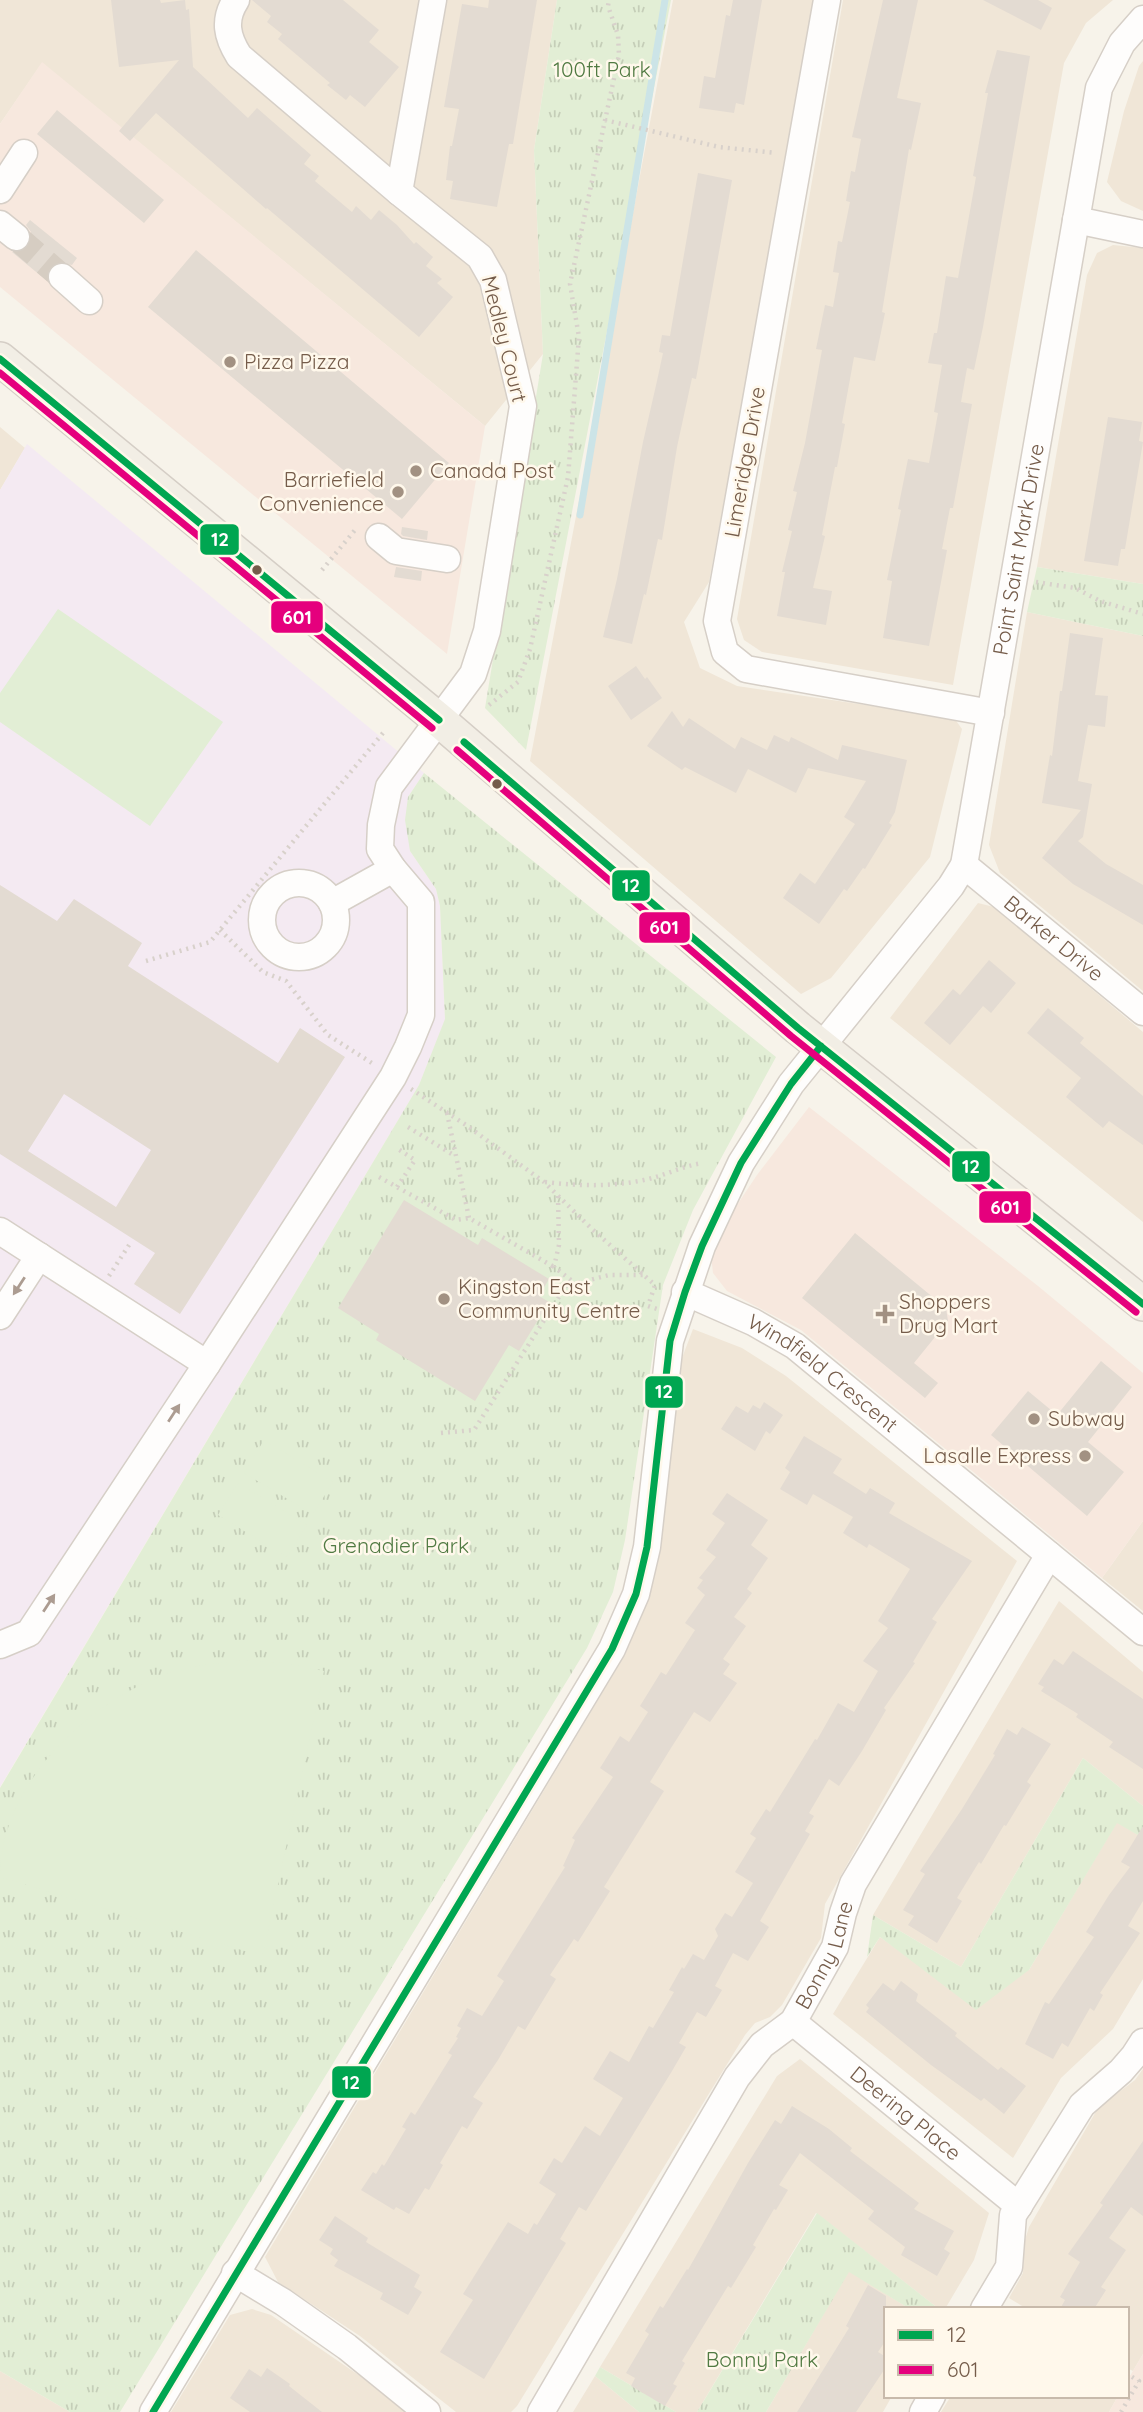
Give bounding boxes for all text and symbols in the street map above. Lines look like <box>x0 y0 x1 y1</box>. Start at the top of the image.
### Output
park label: 100ft Park <box>553 56 651 82</box>
street label: Medley Court <box>477 273 533 405</box>
place label: Pizza Pizza <box>244 348 349 374</box>
marker: Pizza Pizza <box>222 354 238 370</box>
street label: Limeridge Drive <box>718 384 770 539</box>
street label: Point Saint Mark Drive <box>987 441 1049 657</box>
place label: Canada Post <box>430 457 554 483</box>
marker: Canada Post <box>408 463 424 479</box>
place label: Barriefield Convenience <box>259 466 384 516</box>
marker: Barriefield Convenience <box>390 484 406 500</box>
line badge: 12 <box>199 523 240 556</box>
text: 12 <box>211 527 229 551</box>
unlabelled marker <box>250 563 264 577</box>
line badge: 601 <box>270 600 324 634</box>
text: 601 <box>282 605 312 629</box>
unlabelled marker <box>490 777 504 791</box>
line badge: 12 <box>611 869 651 902</box>
text: 12 <box>622 873 640 897</box>
street label: Barker Drive <box>999 889 1110 986</box>
line badge: 601 <box>638 911 691 944</box>
text: 601 <box>649 915 679 939</box>
line badge: 12 <box>951 1150 991 1183</box>
text: 12 <box>962 1154 980 1178</box>
line badge: 601 <box>978 1190 1032 1224</box>
text: 601 <box>990 1195 1020 1219</box>
place label: Kingston East Community Centre <box>458 1273 640 1323</box>
one-way arrow <box>13 1276 26 1295</box>
place label: Shoppers Drug Mart <box>899 1288 998 1338</box>
marker: Kingston East Community Centre <box>436 1291 452 1307</box>
marker: Shoppers Drug Mart <box>877 1306 893 1322</box>
street label: Windfield Crescent <box>743 1308 904 1437</box>
line badge: 12 <box>644 1375 684 1409</box>
text: 12 <box>655 1379 673 1403</box>
one-way arrow <box>168 1403 181 1423</box>
place label: Subway <box>1048 1405 1125 1431</box>
marker: Subway <box>1026 1411 1042 1427</box>
place label: Lasalle Express <box>923 1442 1071 1468</box>
marker: Lasalle Express <box>1077 1448 1093 1464</box>
park label: Grenadier Park <box>323 1532 469 1558</box>
one-way arrow <box>42 1594 56 1612</box>
street label: Bonny Lane <box>789 1897 858 2013</box>
street label: Deering Place <box>845 2060 967 2166</box>
line badge: 12 <box>331 2065 372 2099</box>
text: 12 <box>342 2070 360 2094</box>
legend <box>884 2307 1129 2398</box>
text: 12 <box>947 2321 966 2347</box>
park label: Bonny Park <box>706 2346 818 2372</box>
text: 601 <box>947 2356 979 2382</box>

